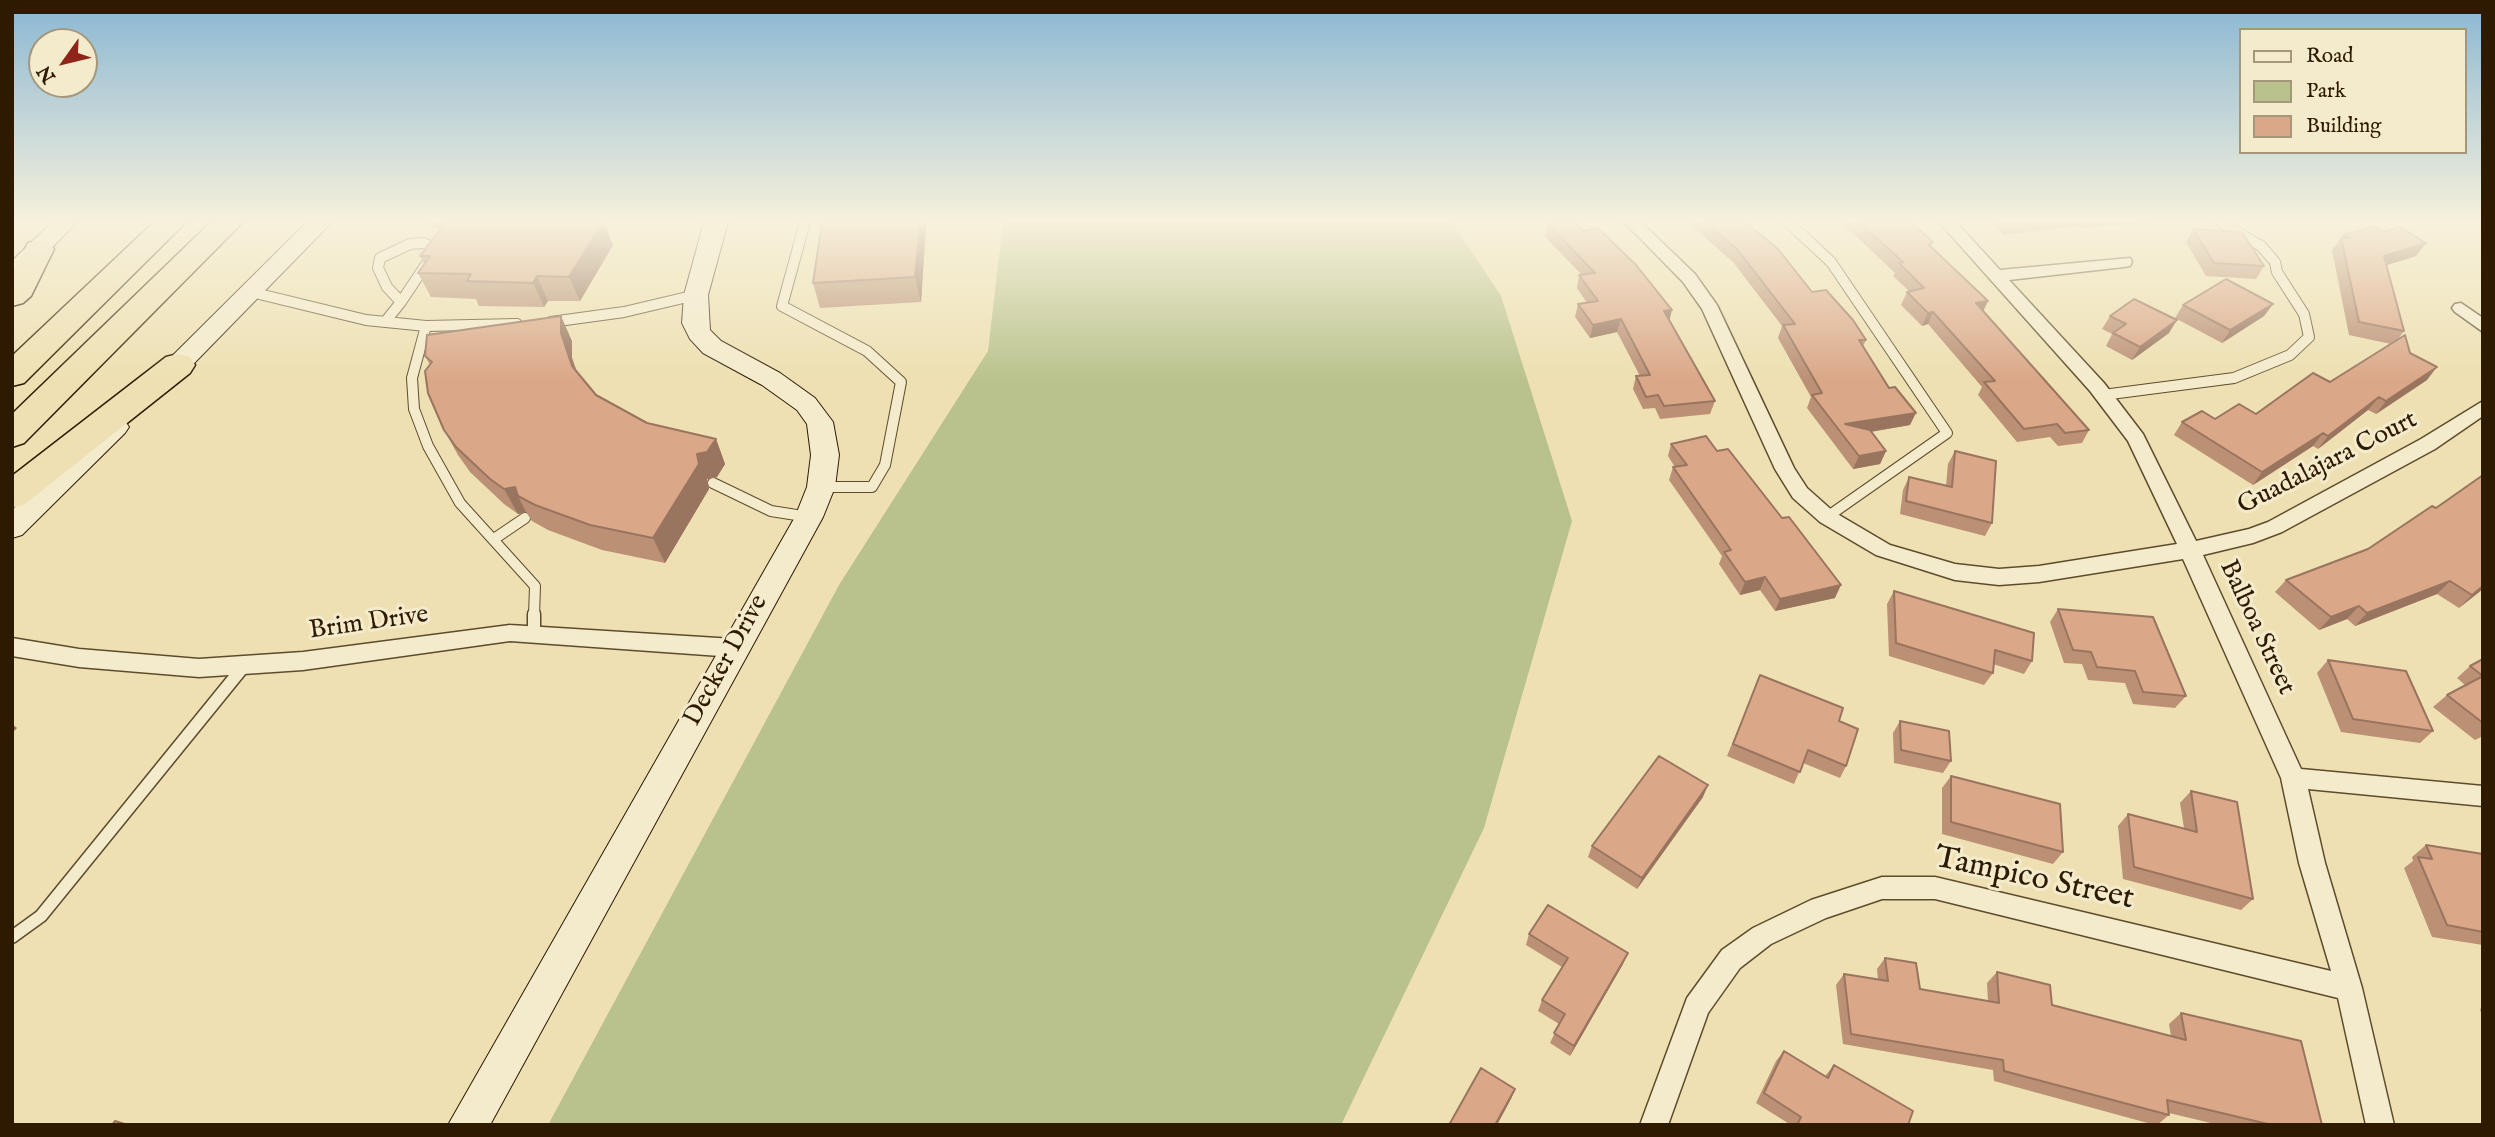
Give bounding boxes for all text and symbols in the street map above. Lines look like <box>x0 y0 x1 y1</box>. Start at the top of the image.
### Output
north arrow <box>28 28 98 98</box>
legend <box>2240 28 2467 154</box>
text: Road <box>2306 43 2353 70</box>
text: N <box>33 60 62 87</box>
text: Park <box>2306 78 2346 105</box>
text: Building <box>2306 113 2381 140</box>
street label: Guadalajara Court <box>2233 405 2423 523</box>
street label: Balboa Street <box>2211 556 2301 700</box>
street label: Decker Drive <box>678 590 776 732</box>
street label: Brim Drive <box>307 600 431 648</box>
street label: Tampico Street <box>1931 840 2137 920</box>

